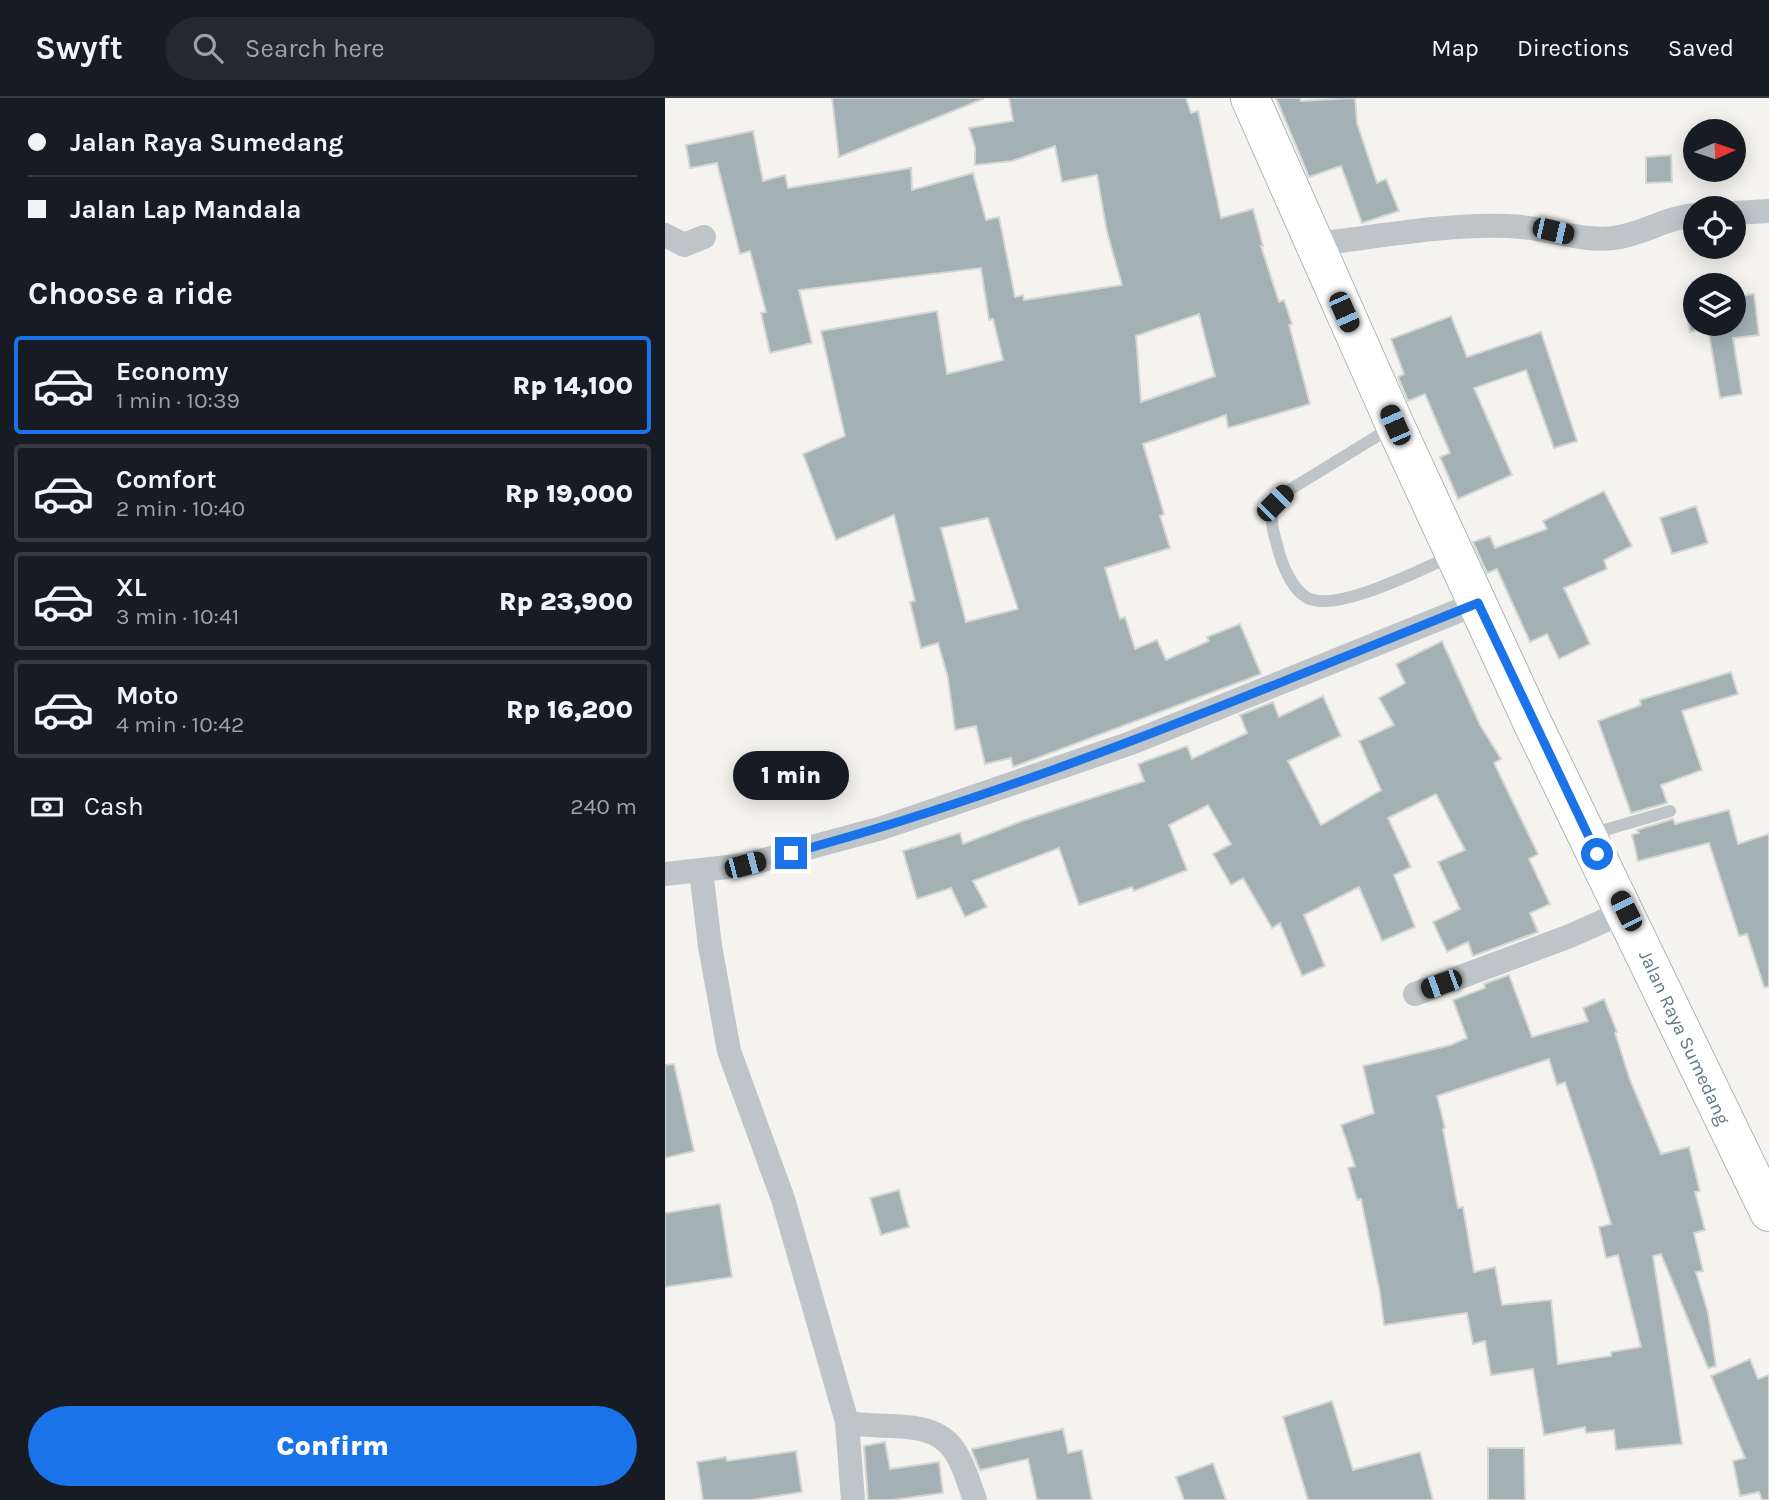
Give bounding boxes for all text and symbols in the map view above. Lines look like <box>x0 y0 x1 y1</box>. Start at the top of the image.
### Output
search box <box>165 17 655 80</box>
text: Swyft <box>35 29 123 67</box>
icon: search <box>189 29 227 67</box>
text: Search here <box>245 33 385 64</box>
text: Map <box>1431 34 1479 62</box>
text: Directions <box>1517 34 1630 62</box>
text: Saved <box>1668 34 1734 62</box>
north arrow <box>1683 119 1747 182</box>
map controls <box>1683 119 1746 336</box>
text: Jalan Raya Sumedang <box>70 127 343 158</box>
text: Jalan Lap Mandala <box>70 194 302 225</box>
button: locate <box>1683 196 1746 259</box>
car <box>1531 216 1576 246</box>
button: layers <box>1683 273 1746 336</box>
text: Choose a ride <box>28 275 233 312</box>
car <box>1326 289 1363 335</box>
icon: car <box>32 354 95 417</box>
text: Economy <box>116 356 228 387</box>
text: Rp 14,100 <box>513 370 633 401</box>
text: 1 min · 10:39 <box>116 387 240 414</box>
car <box>1377 402 1414 448</box>
icon: car <box>32 462 95 525</box>
text: Comfort <box>116 464 217 495</box>
text: Rp 19,000 <box>505 478 633 509</box>
car <box>1253 481 1298 525</box>
text: 2 min · 10:40 <box>116 495 245 522</box>
icon: car <box>32 570 95 633</box>
text: XL <box>116 572 147 603</box>
text: Rp 23,900 <box>499 586 633 617</box>
text: 3 min · 10:41 <box>116 603 239 630</box>
icon: car <box>32 678 95 741</box>
text: Moto <box>116 680 178 711</box>
text: Rp 16,200 <box>506 694 633 725</box>
text: 4 min · 10:42 <box>116 711 244 738</box>
callout: 1 min <box>733 752 849 800</box>
text: 1 min <box>761 762 821 789</box>
icon: cash <box>28 788 66 826</box>
text: Cash <box>84 791 144 822</box>
text: 240 m <box>570 793 637 820</box>
route end <box>775 837 807 869</box>
route start <box>1581 838 1613 870</box>
car <box>722 849 769 881</box>
car <box>1608 888 1645 934</box>
street label: Jalan Raya Sumedang <box>1634 947 1734 1129</box>
car <box>1418 967 1465 1001</box>
button: Confirm <box>28 1406 637 1486</box>

